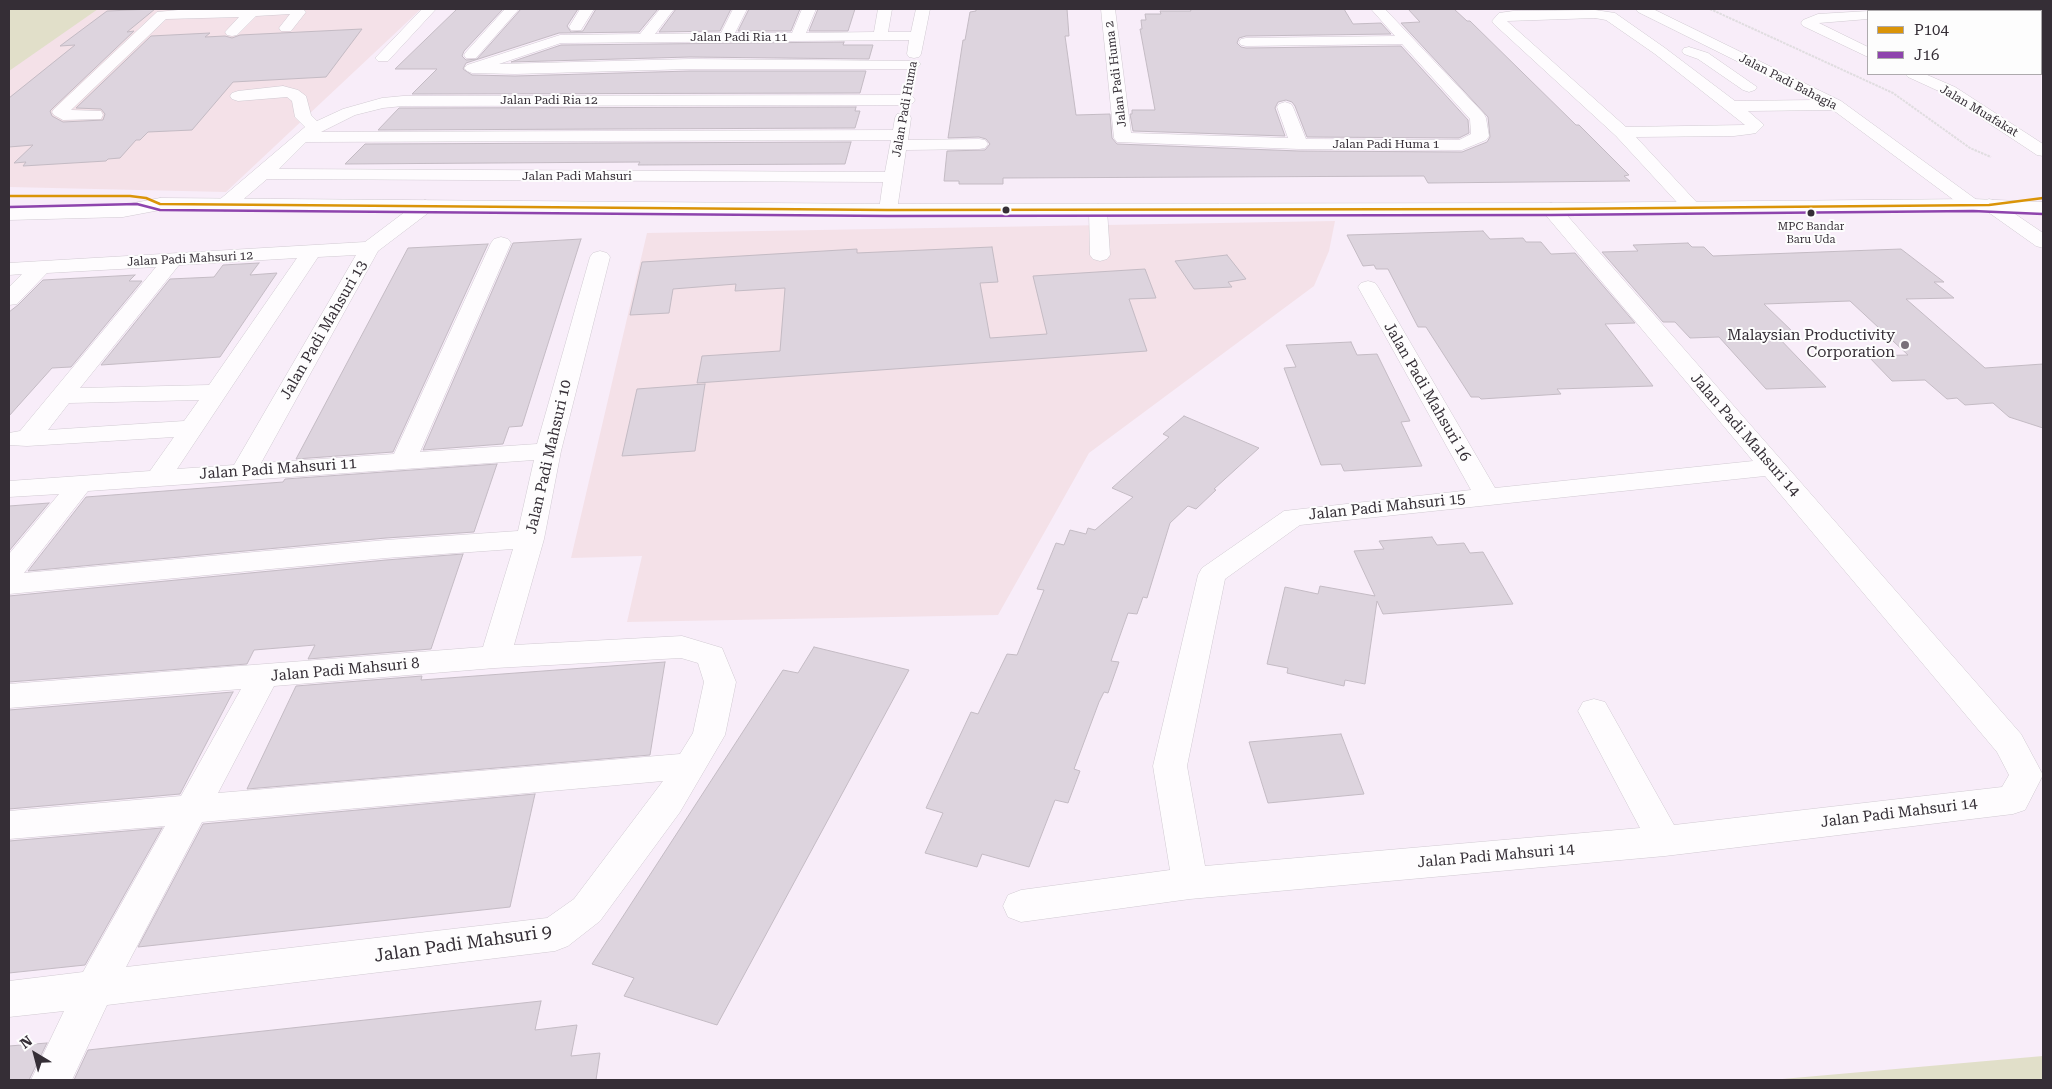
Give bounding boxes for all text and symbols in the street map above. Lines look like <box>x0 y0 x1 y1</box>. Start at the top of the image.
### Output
legend <box>1867 10 2042 75</box>
street label: Jalan Padi Huma 2 <box>1102 20 1130 128</box>
text: P104 <box>1914 21 1949 39</box>
street label: Jalan Padi Ria 11 <box>690 30 788 44</box>
text: J16 <box>1914 46 1939 64</box>
street label: Jalan Padi Bahagia <box>1737 51 1839 113</box>
street label: Jalan Padi Huma <box>889 60 921 158</box>
street label: Jalan Muafakat <box>1937 82 2021 140</box>
street label: Jalan Padi Ria 12 <box>500 93 598 107</box>
street label: Jalan Padi Huma 1 <box>1333 137 1439 151</box>
street label: Jalan Padi Mahsuri <box>522 169 632 183</box>
unlabelled marker <box>1001 205 1011 215</box>
marker: MPC Bandar Baru Uda <box>1806 208 1816 218</box>
place label: MPC Bandar Baru Uda <box>1778 220 1844 246</box>
street label: Jalan Padi Mahsuri 12 <box>127 249 253 269</box>
street label: Jalan Padi Mahsuri 13 <box>277 257 371 403</box>
street label: Jalan Padi Mahsuri 16 <box>1380 319 1474 465</box>
place label: Malaysian Productivity Corporation <box>1727 327 1895 362</box>
marker: Malaysian Productivity Corporation <box>1899 339 1911 351</box>
street label: Jalan Padi Mahsuri 14 <box>1686 370 1804 500</box>
street label: Jalan Padi Mahsuri 10 <box>522 378 576 536</box>
street label: Jalan Padi Mahsuri 11 <box>199 455 357 483</box>
street label: Jalan Padi Mahsuri 15 <box>1308 490 1466 524</box>
street label: Jalan Padi Mahsuri 8 <box>270 655 420 685</box>
street label: Jalan Padi Mahsuri 14 <box>1820 794 1978 832</box>
street label: Jalan Padi Mahsuri 14 <box>1417 840 1575 872</box>
street label: Jalan Padi Mahsuri 9 <box>373 921 553 967</box>
north arrow <box>10 1029 60 1079</box>
text: N <box>17 1032 35 1052</box>

